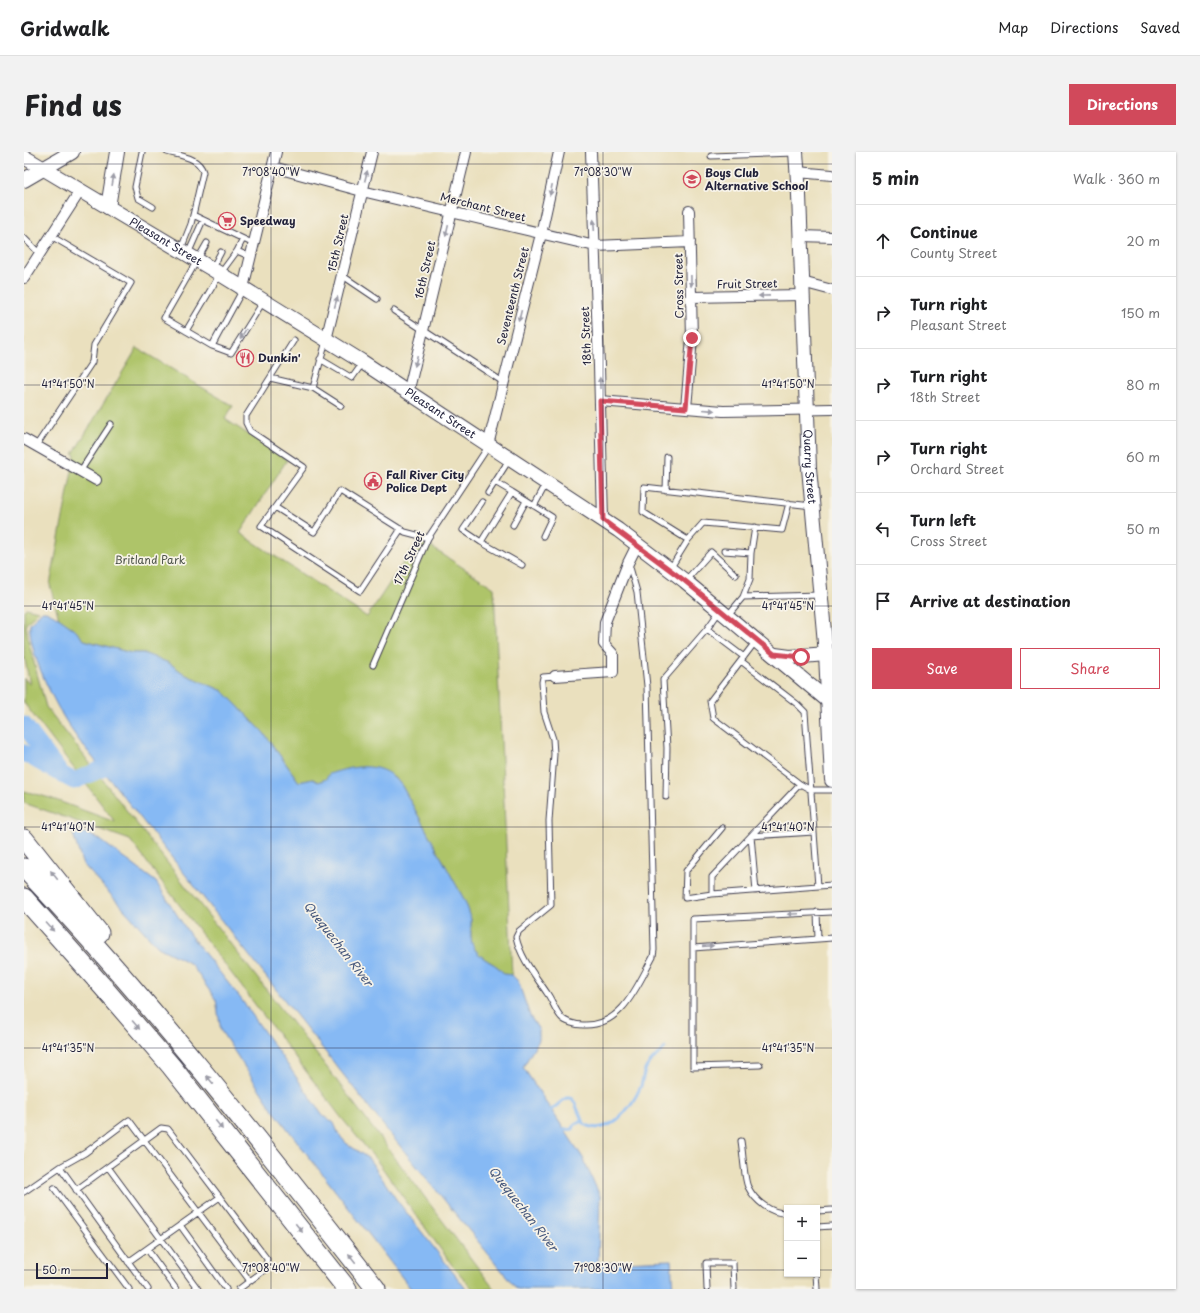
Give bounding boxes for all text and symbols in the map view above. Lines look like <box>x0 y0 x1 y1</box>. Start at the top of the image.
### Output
text: Gridwalk <box>20 14 110 42</box>
text: Map <box>998 17 1028 38</box>
text: Directions <box>1050 17 1118 38</box>
text: Saved <box>1140 17 1180 38</box>
text: Find us <box>24 83 122 126</box>
button: Directions <box>1069 84 1176 125</box>
text: 71°08'40"W <box>242 164 301 179</box>
text: 71°08'30"W <box>574 164 633 179</box>
place label: Boys Club Alternative School <box>705 164 808 194</box>
text: 5 min <box>872 165 919 191</box>
one-way arrow <box>363 169 369 182</box>
school or university icon: Boys Club Alternative School <box>682 169 702 189</box>
text: Walk · 360 m <box>1073 169 1160 188</box>
one-way arrow <box>110 174 116 186</box>
one-way arrow <box>547 184 553 196</box>
street label: Merchant Street <box>439 188 528 225</box>
supermarket icon: Speedway <box>217 211 237 231</box>
place label: Speedway <box>240 212 295 229</box>
street label: 15th Street <box>323 212 353 274</box>
street label: Pleasant Street <box>127 213 206 270</box>
one-way arrow <box>591 219 598 231</box>
text: Continue <box>910 220 978 243</box>
one-way arrow <box>444 225 450 237</box>
icon: ahead <box>872 230 894 252</box>
text: 20 m <box>1126 231 1160 250</box>
street label: 16th Street <box>410 239 440 301</box>
text: County Street <box>910 243 997 262</box>
street label: Seventeenth Street <box>492 245 533 347</box>
street label: Cross Street <box>669 253 688 319</box>
street label: Fruit Street <box>716 274 778 293</box>
one-way arrow <box>688 275 694 288</box>
text: Turn right <box>910 292 987 315</box>
one-way arrow <box>757 293 770 299</box>
one-way arrow <box>333 296 339 308</box>
icon: right <box>872 302 894 324</box>
text: 150 m <box>1121 303 1160 322</box>
street label: 18th Street <box>576 306 595 366</box>
one-way arrow <box>517 311 523 323</box>
text: Pleasant Street <box>910 315 1007 334</box>
one-way arrow <box>239 329 247 339</box>
route end <box>683 329 701 347</box>
restaurant icon: Dunkin' <box>235 348 255 368</box>
place label: Dunkin' <box>258 349 301 366</box>
one-way arrow <box>413 355 419 367</box>
text: Turn right <box>910 364 987 387</box>
icon: right <box>872 374 894 396</box>
text: 80 m <box>1126 375 1160 394</box>
text: 41°41'50"N <box>41 376 95 391</box>
one-way arrow <box>597 376 603 389</box>
text: 41°41'50"N <box>761 376 815 391</box>
street label: Pleasant Street <box>402 383 480 443</box>
text: 18th Street <box>910 387 980 406</box>
one-way arrow <box>703 407 715 413</box>
street label: Quarry Street <box>800 429 821 505</box>
text: Turn right <box>910 436 987 459</box>
icon: right <box>872 446 894 468</box>
text: 60 m <box>1126 447 1160 466</box>
text: Orchard Street <box>910 459 1004 478</box>
place label: Fall River City Police Dept <box>386 466 464 496</box>
public building icon: Fall River City Police Dept <box>363 471 383 491</box>
text: Turn left <box>910 508 976 531</box>
icon: left <box>872 518 894 540</box>
text: 50 m <box>1126 519 1160 538</box>
street label: 17th Street <box>389 527 429 588</box>
text: Cross Street <box>910 531 987 550</box>
park label: Britland Park <box>115 551 186 568</box>
text: Arrive at destination <box>910 589 1071 612</box>
icon: arrive <box>872 590 894 612</box>
text: 41°41'45"N <box>42 598 94 613</box>
text: 41°41'45"N <box>762 598 814 613</box>
route start <box>792 648 810 666</box>
button: Save <box>872 648 1012 689</box>
button: Share <box>1020 648 1160 689</box>
text: 41°41'40"N <box>41 819 95 834</box>
text: 41°41'40"N <box>761 819 815 834</box>
one-way arrow <box>50 869 58 880</box>
water label: Quequechan River <box>300 897 379 991</box>
one-way arrow <box>787 910 799 917</box>
one-way arrow <box>46 922 55 932</box>
one-way arrow <box>702 943 714 950</box>
one-way arrow <box>132 1019 141 1030</box>
text: 41°41'35"N <box>42 1040 94 1055</box>
text: 41°41'35"N <box>762 1040 814 1055</box>
one-way arrow <box>205 1074 214 1085</box>
one-way arrow <box>214 1120 223 1131</box>
water label: Quequechan River <box>485 1162 564 1256</box>
map controls <box>784 1205 820 1277</box>
button: + <box>784 1205 820 1241</box>
one-way arrow <box>294 1222 303 1233</box>
button: − <box>784 1241 820 1277</box>
one-way arrow <box>347 1253 356 1264</box>
text: 71°08'40"W <box>242 1260 301 1275</box>
text: 71°08'30"W <box>574 1260 633 1275</box>
scale bar <box>36 1261 108 1280</box>
text: 50 m <box>42 1261 71 1278</box>

